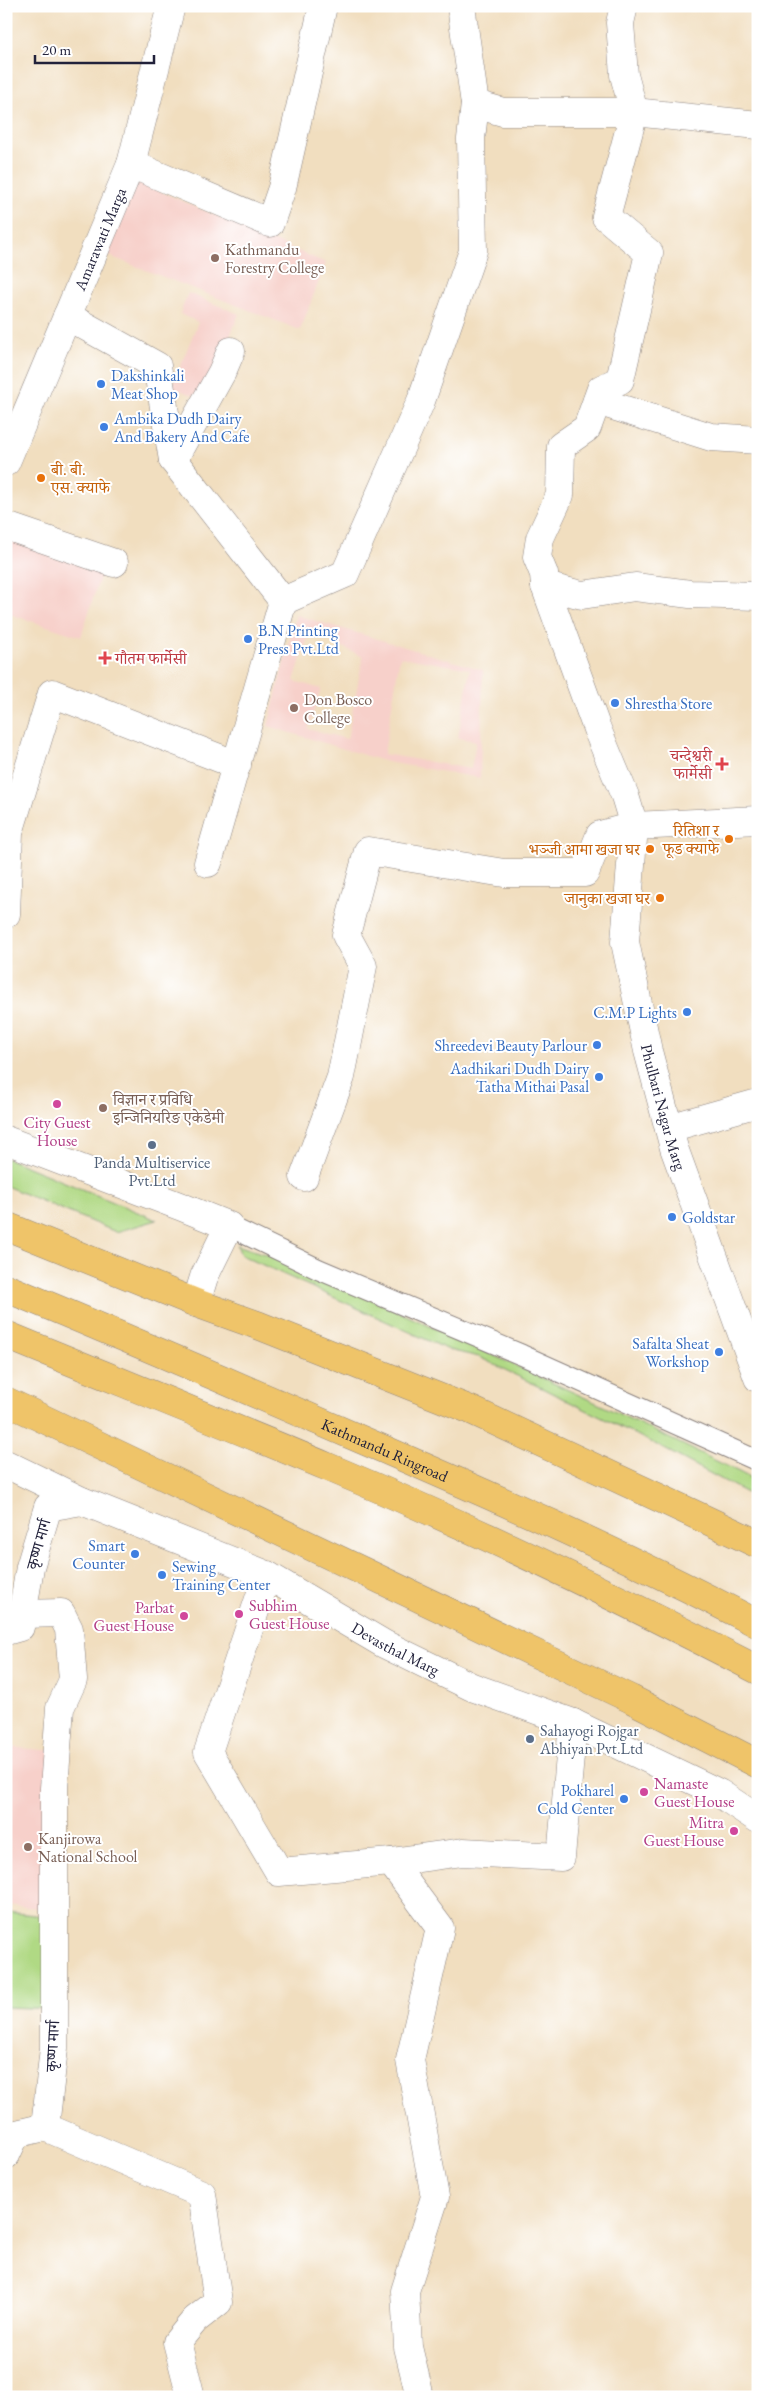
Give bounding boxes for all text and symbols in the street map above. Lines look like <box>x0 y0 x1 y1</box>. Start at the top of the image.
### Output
scale bar <box>35 32 154 64</box>
text: 20 m <box>42 40 71 59</box>
street label: Amarawati Marga <box>69 184 131 295</box>
place label: Kathmandu Forestry College <box>225 239 324 278</box>
marker: Kathmandu Forestry College <box>209 252 221 264</box>
place label: Dakshinkali Meat Shop <box>111 365 184 404</box>
marker: Dakshinkali Meat Shop <box>95 378 107 390</box>
place label: Ambika Dudh Dairy And Bakery And Cafe <box>113 408 249 447</box>
marker: Ambika Dudh Dairy And Bakery And Cafe <box>98 421 110 433</box>
place label: बी. बी. एस. क्याफे <box>50 459 111 498</box>
marker: बी. बी. एस. क्याफे <box>35 472 47 484</box>
place label: B.N Printing Press Pvt.Ltd <box>258 620 340 659</box>
marker: B.N Printing Press Pvt.Ltd <box>242 633 254 645</box>
place label: गौतम फार्मेसी <box>114 648 188 669</box>
marker: गौतम फार्मेसी <box>99 652 111 664</box>
place label: Don Bosco College <box>304 689 372 728</box>
place label: Shrestha Store <box>625 693 712 714</box>
marker: Shrestha Store <box>609 697 621 709</box>
marker: Don Bosco College <box>288 702 300 714</box>
place label: चन्देश्वरी फार्मेसी <box>669 745 713 784</box>
marker: चन्देश्वरी फार्मेसी <box>716 758 728 770</box>
place label: रितिशा र फूड क्याफे <box>662 820 720 859</box>
marker: रितिशा र फूड क्याफे <box>723 833 735 845</box>
place label: भञ्जी आमा खजा घर <box>529 839 641 860</box>
marker: भञ्जी आमा खजा घर <box>644 843 656 855</box>
place label: जानुका खजा घर <box>563 888 651 909</box>
marker: जानुका खजा घर <box>654 892 666 904</box>
place label: C.M.P Lights <box>593 1002 677 1023</box>
marker: C.M.P Lights <box>681 1006 693 1018</box>
place label: Shreedevi Beauty Parlour <box>434 1035 588 1056</box>
marker: Shreedevi Beauty Parlour <box>591 1039 603 1051</box>
street label: Phulbari Nagar Marg <box>636 1042 691 1174</box>
place label: Aadhikari Dudh Dairy Tatha Mithai Pasal <box>449 1058 590 1097</box>
marker: Aadhikari Dudh Dairy Tatha Mithai Pasal <box>593 1071 605 1083</box>
place label: विज्ञान र प्रविधि इन्जिनियरिङ एकेडेमी <box>112 1089 225 1128</box>
marker: City Guest House <box>51 1098 63 1110</box>
marker: विज्ञान र प्रविधि इन्जिनियरिङ एकेडेमी <box>97 1102 109 1114</box>
place label: City Guest House <box>23 1112 91 1151</box>
marker: Panda Multiservice Pvt.Ltd <box>146 1139 158 1151</box>
place label: Panda Multiservice Pvt.Ltd <box>94 1152 210 1191</box>
place label: Goldstar <box>682 1207 736 1228</box>
marker: Goldstar <box>666 1211 678 1223</box>
place label: Safalta Sheat Workshop <box>632 1333 709 1372</box>
marker: Safalta Sheat Workshop <box>713 1346 725 1358</box>
street label: Kathmandu Ringroad <box>318 1414 452 1487</box>
street label: कृष्ण मार्ग <box>21 1515 56 1573</box>
place label: Smart Counter <box>72 1535 126 1574</box>
marker: Smart Counter <box>129 1548 141 1560</box>
place label: Sewing Training Center <box>172 1556 271 1595</box>
marker: Sewing Training Center <box>156 1569 168 1581</box>
place label: Subhim Guest House <box>249 1595 329 1634</box>
place label: Parbat Guest House <box>94 1597 174 1636</box>
marker: Subhim Guest House <box>233 1608 245 1620</box>
marker: Parbat Guest House <box>178 1610 190 1622</box>
street label: Devasthal Marg <box>348 1617 444 1681</box>
place label: Sahayogi Rojgar Abhiyan Pvt.Ltd <box>539 1720 644 1759</box>
marker: Sahayogi Rojgar Abhiyan Pvt.Ltd <box>524 1733 536 1745</box>
place label: Namaste Guest House <box>654 1773 734 1812</box>
place label: Pokharel Cold Center <box>537 1780 615 1819</box>
marker: Namaste Guest House <box>638 1786 650 1798</box>
marker: Pokharel Cold Center <box>618 1793 630 1805</box>
place label: Mitra Guest House <box>644 1812 725 1851</box>
marker: Mitra Guest House <box>728 1825 740 1837</box>
place label: Kanjirowa National School <box>38 1828 138 1867</box>
marker: Kanjirowa National School <box>22 1841 34 1853</box>
street label: कृष्ण मार्ग <box>41 2018 64 2073</box>

